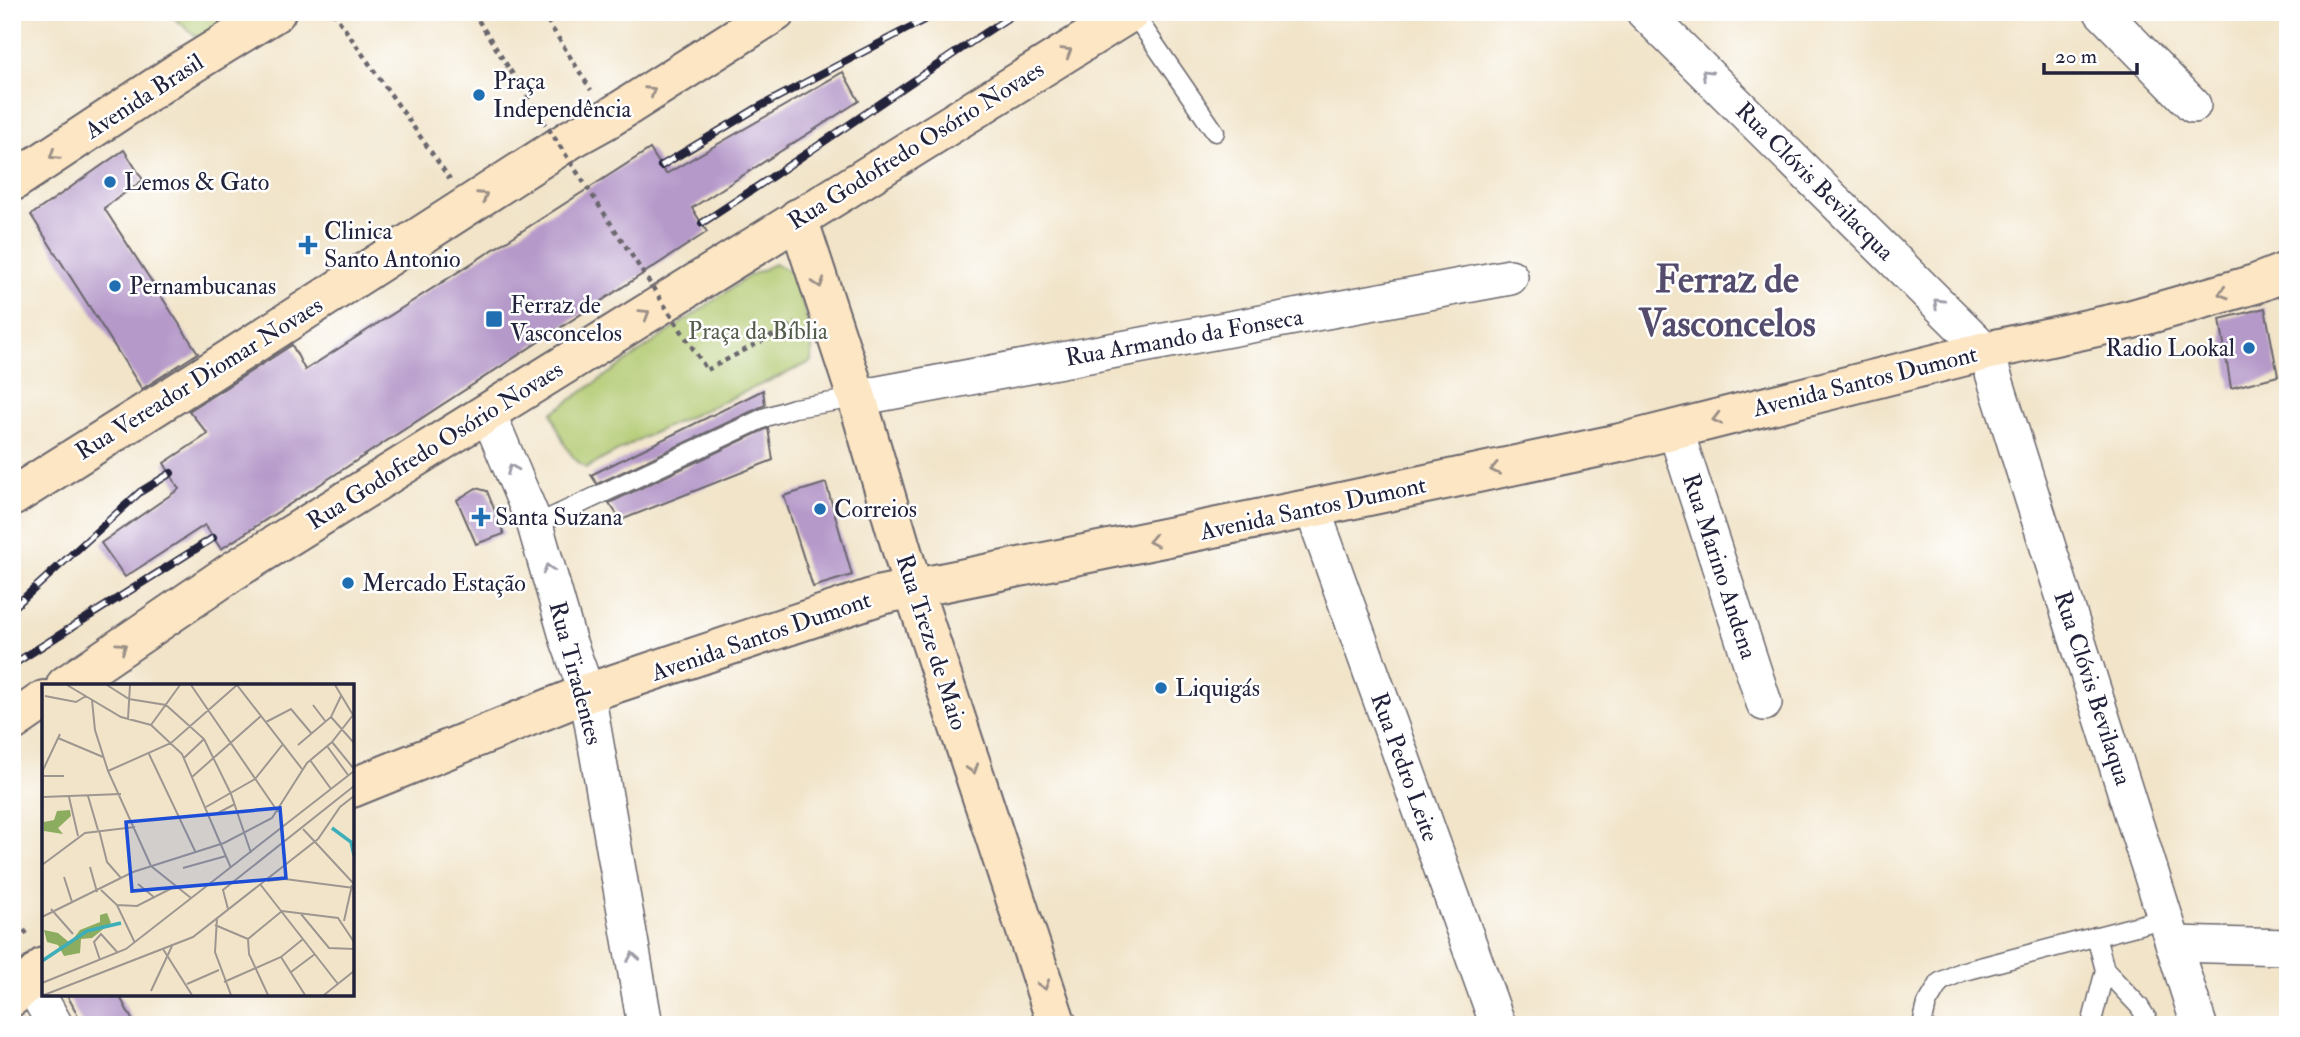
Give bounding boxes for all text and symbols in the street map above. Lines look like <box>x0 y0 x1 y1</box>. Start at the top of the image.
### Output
scale bar <box>2044 32 2137 76</box>
text: 20 m <box>2055 43 2097 70</box>
street label: Avenida Brasil <box>78 47 209 147</box>
one-way arrow <box>1059 47 1072 60</box>
street label: Rua Godofredo Osório Novaes <box>782 54 1050 237</box>
place label: Praça Independência <box>493 66 633 125</box>
one-way arrow <box>1702 69 1715 82</box>
one-way arrow <box>643 86 656 99</box>
marker: Praça Independência <box>471 87 487 103</box>
street label: Rua Clóvis Bevilacqua <box>1729 95 1901 268</box>
one-way arrow <box>49 146 62 159</box>
place label: Lemos & Gato <box>124 167 269 198</box>
marker: Lemos & Gato <box>102 174 118 190</box>
one-way arrow <box>475 191 488 204</box>
place label: Clinica Santo Antonio <box>324 216 461 275</box>
marker: Clinica Santo Antonio <box>298 235 318 255</box>
district label: Ferraz de Vasconcelos <box>1638 256 1816 348</box>
place label: Pernambucanas <box>129 271 276 302</box>
one-way arrow <box>811 276 825 288</box>
marker: Pernambucanas <box>107 278 123 294</box>
one-way arrow <box>2217 284 2229 299</box>
street label: Rua Vereador Diomar Novaes <box>70 290 329 467</box>
place label: Ferraz de Vasconcelos <box>510 290 622 349</box>
one-way arrow <box>1933 298 1946 311</box>
street label: Rua Armando da Fonseca <box>1063 301 1306 374</box>
marker: Ferraz de Vasconcelos <box>484 309 504 329</box>
one-way arrow <box>637 310 650 323</box>
park label: Praça da Bíblia <box>688 316 829 347</box>
place label: Radio Lookal <box>2105 333 2235 364</box>
street label: Avenida Santos Dumont <box>1749 339 1981 425</box>
marker: Radio Lookal <box>2241 340 2257 356</box>
street label: Rua Godofredo Osório Novaes <box>301 354 569 537</box>
one-way arrow <box>1711 411 1723 425</box>
one-way arrow <box>1489 461 1501 476</box>
one-way arrow <box>506 463 520 476</box>
street label: Avenida Santos Dumont <box>1196 469 1429 548</box>
street label: Rua Marino Andena <box>1675 470 1764 664</box>
place label: Correios <box>834 494 917 525</box>
marker: Correios <box>812 501 828 517</box>
place label: Santa Suzana <box>495 502 624 533</box>
marker: Santa Suzana <box>473 509 489 525</box>
one-way arrow <box>1147 532 1159 547</box>
street label: Rua Treze de Maio <box>889 550 975 734</box>
one-way arrow <box>541 563 556 575</box>
place label: Mercado Estação <box>362 568 526 599</box>
marker: Mercado Estação <box>340 575 356 591</box>
street label: Avenida Santos Dumont <box>646 584 875 689</box>
street label: Rua Clóvis Bevilaqua <box>2046 587 2139 790</box>
street label: Rua Tiradentes <box>542 598 610 748</box>
one-way arrow <box>114 643 127 655</box>
place label: Liquigás <box>1175 673 1260 704</box>
marker: Liquigás <box>1153 680 1169 696</box>
inset map <box>42 684 354 995</box>
street label: Rua Pedro Leite <box>1363 688 1446 846</box>
one-way arrow <box>965 763 979 775</box>
one-way arrow <box>626 952 641 963</box>
one-way arrow <box>1036 979 1050 991</box>

